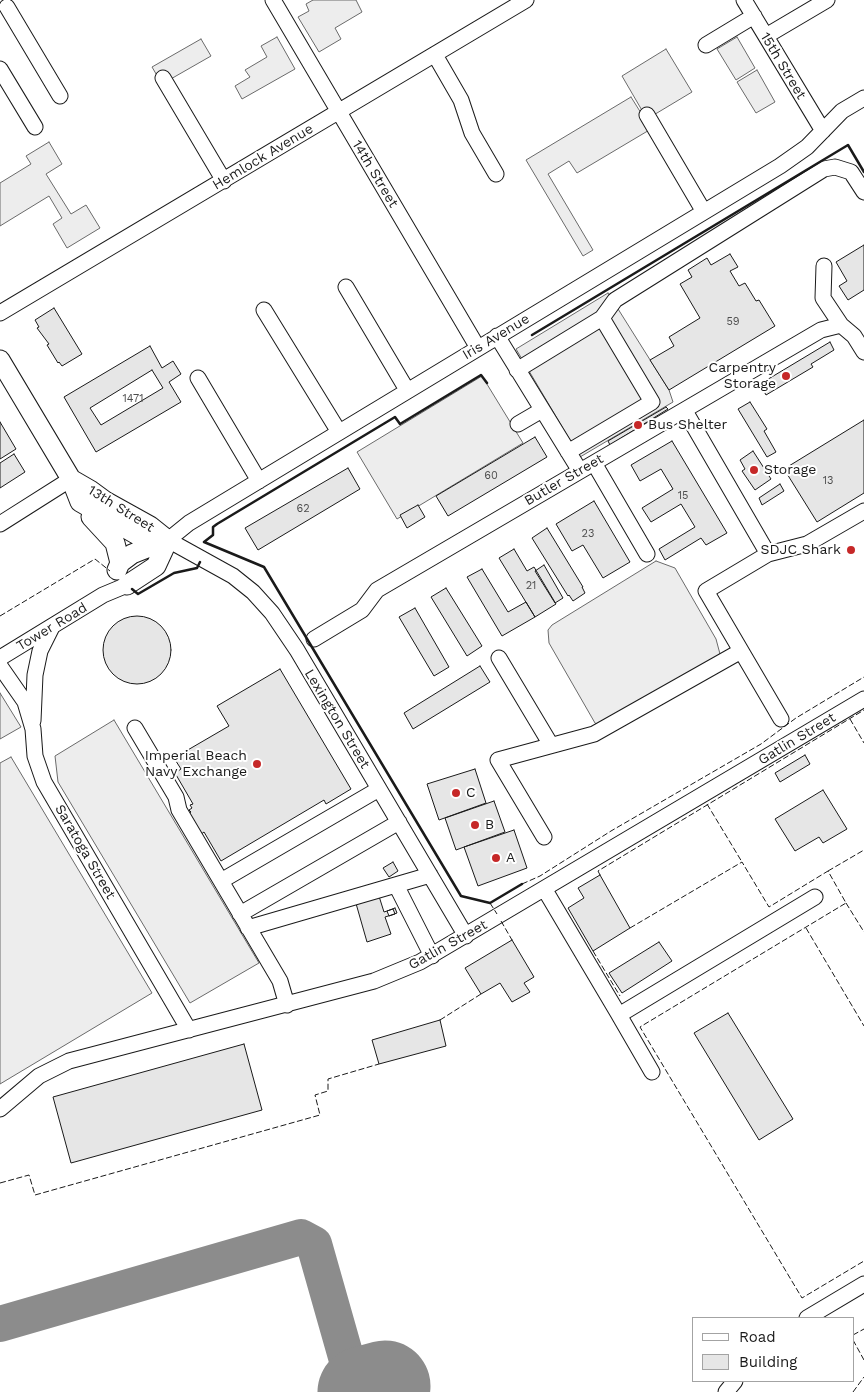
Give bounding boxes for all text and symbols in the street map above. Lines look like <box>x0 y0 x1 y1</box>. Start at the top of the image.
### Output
street label: 15th Street <box>756 30 810 102</box>
street label: Hemlock Avenue <box>210 120 316 194</box>
street label: 14th Street <box>348 137 402 211</box>
street label: Iris Avenue <box>459 310 533 364</box>
house number: 59 <box>726 315 740 329</box>
place label: Carpentry Storage <box>709 360 776 392</box>
marker: Carpentry Storage <box>780 370 792 382</box>
house number: 1471 <box>123 392 143 406</box>
place label: Bus Shelter <box>648 417 727 433</box>
marker: Bus Shelter <box>632 419 644 431</box>
street label: Butler Street <box>521 451 607 509</box>
place label: Storage <box>764 462 816 478</box>
marker: Storage <box>748 464 760 476</box>
house number: 60 <box>484 469 498 483</box>
house number: 13 <box>823 474 833 488</box>
street label: 13th Street <box>85 482 157 536</box>
house number: 15 <box>678 489 688 503</box>
house number: 62 <box>296 502 310 516</box>
house number: 23 <box>582 527 594 541</box>
place label: SDJC Shark <box>760 542 841 558</box>
marker: SDJC Shark <box>845 544 857 556</box>
house number: 21 <box>526 579 536 593</box>
street label: Tower Road <box>14 599 90 655</box>
street label: Lexington Street <box>301 666 373 772</box>
street label: Gatlin Street <box>755 709 839 769</box>
place label: Imperial Beach Navy Exchange <box>145 748 247 780</box>
marker: Imperial Beach Navy Exchange <box>251 758 263 770</box>
place label: C <box>466 785 476 801</box>
marker: C <box>450 787 462 799</box>
street label: Saratoga Street <box>51 802 119 902</box>
place label: B <box>485 817 494 833</box>
marker: B <box>469 819 481 831</box>
place label: A <box>506 850 515 866</box>
marker: A <box>490 852 502 864</box>
street label: Gatlin Street <box>406 917 490 973</box>
legend <box>692 1317 854 1382</box>
text: Road <box>739 1328 776 1346</box>
text: Building <box>739 1353 797 1371</box>

